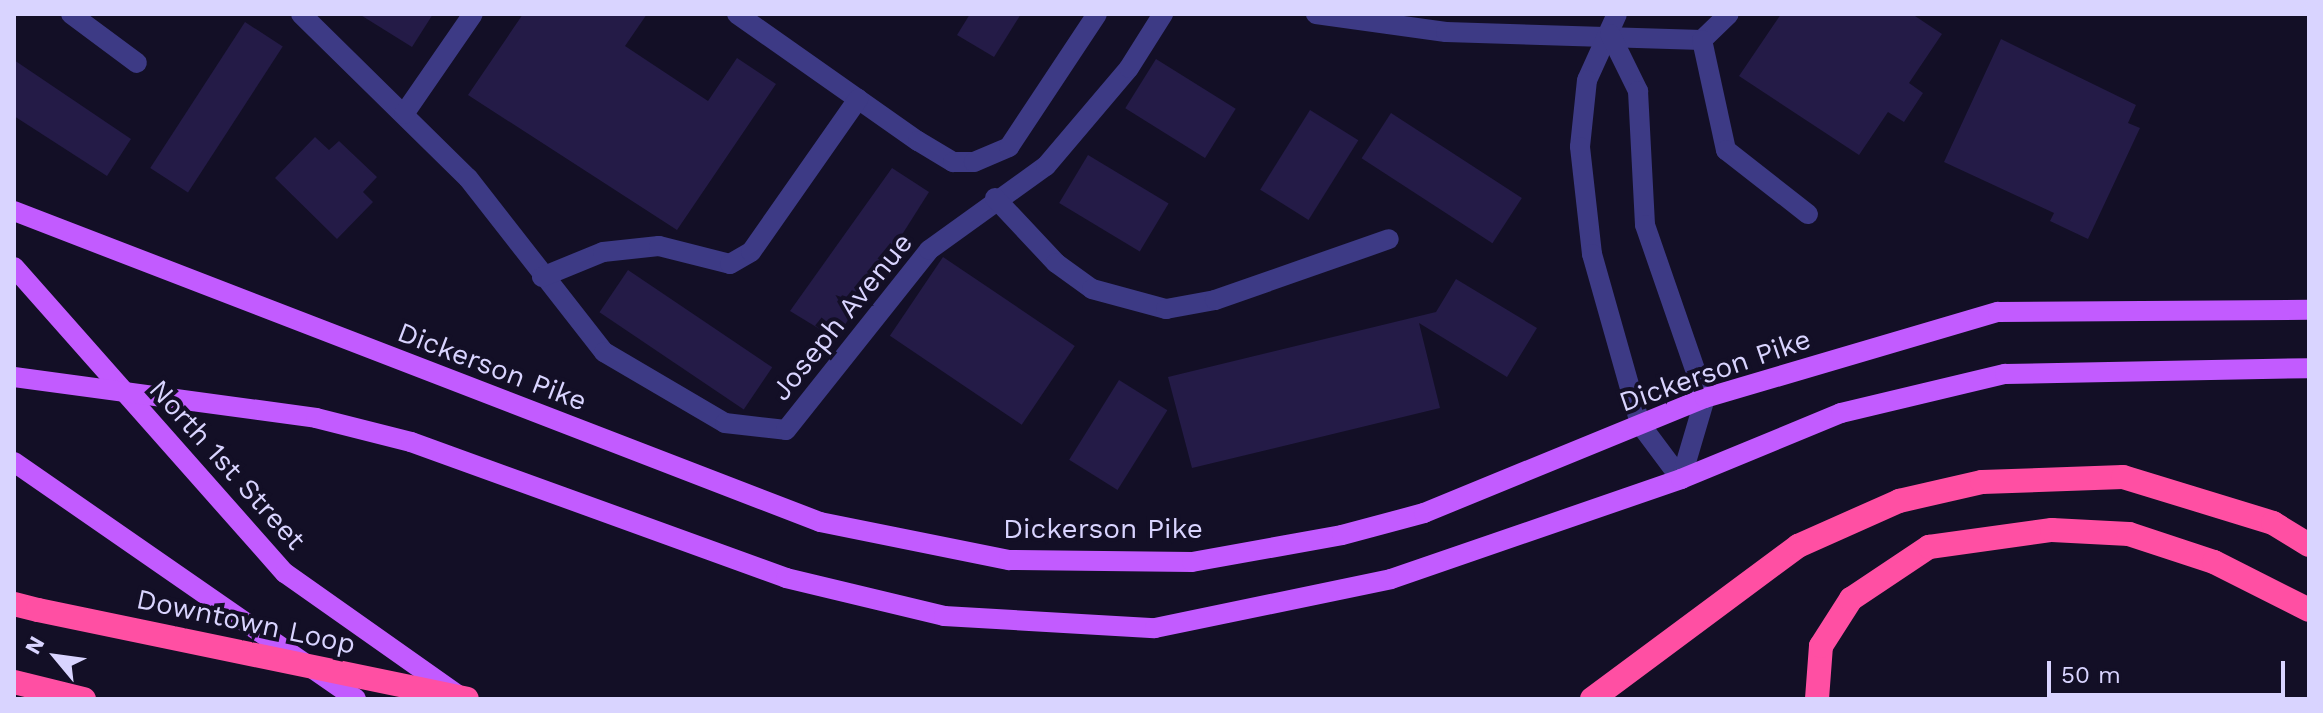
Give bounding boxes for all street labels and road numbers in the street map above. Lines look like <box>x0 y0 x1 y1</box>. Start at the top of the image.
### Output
street label: Joseph Avenue <box>764 226 920 408</box>
street label: Dickerson Pike <box>393 315 591 419</box>
street label: Dickerson Pike <box>1615 323 1815 419</box>
street label: North 1st Street <box>142 373 312 557</box>
street label: Dickerson Pike <box>1003 512 1203 546</box>
street label: Downtown Loop <box>133 582 359 662</box>

